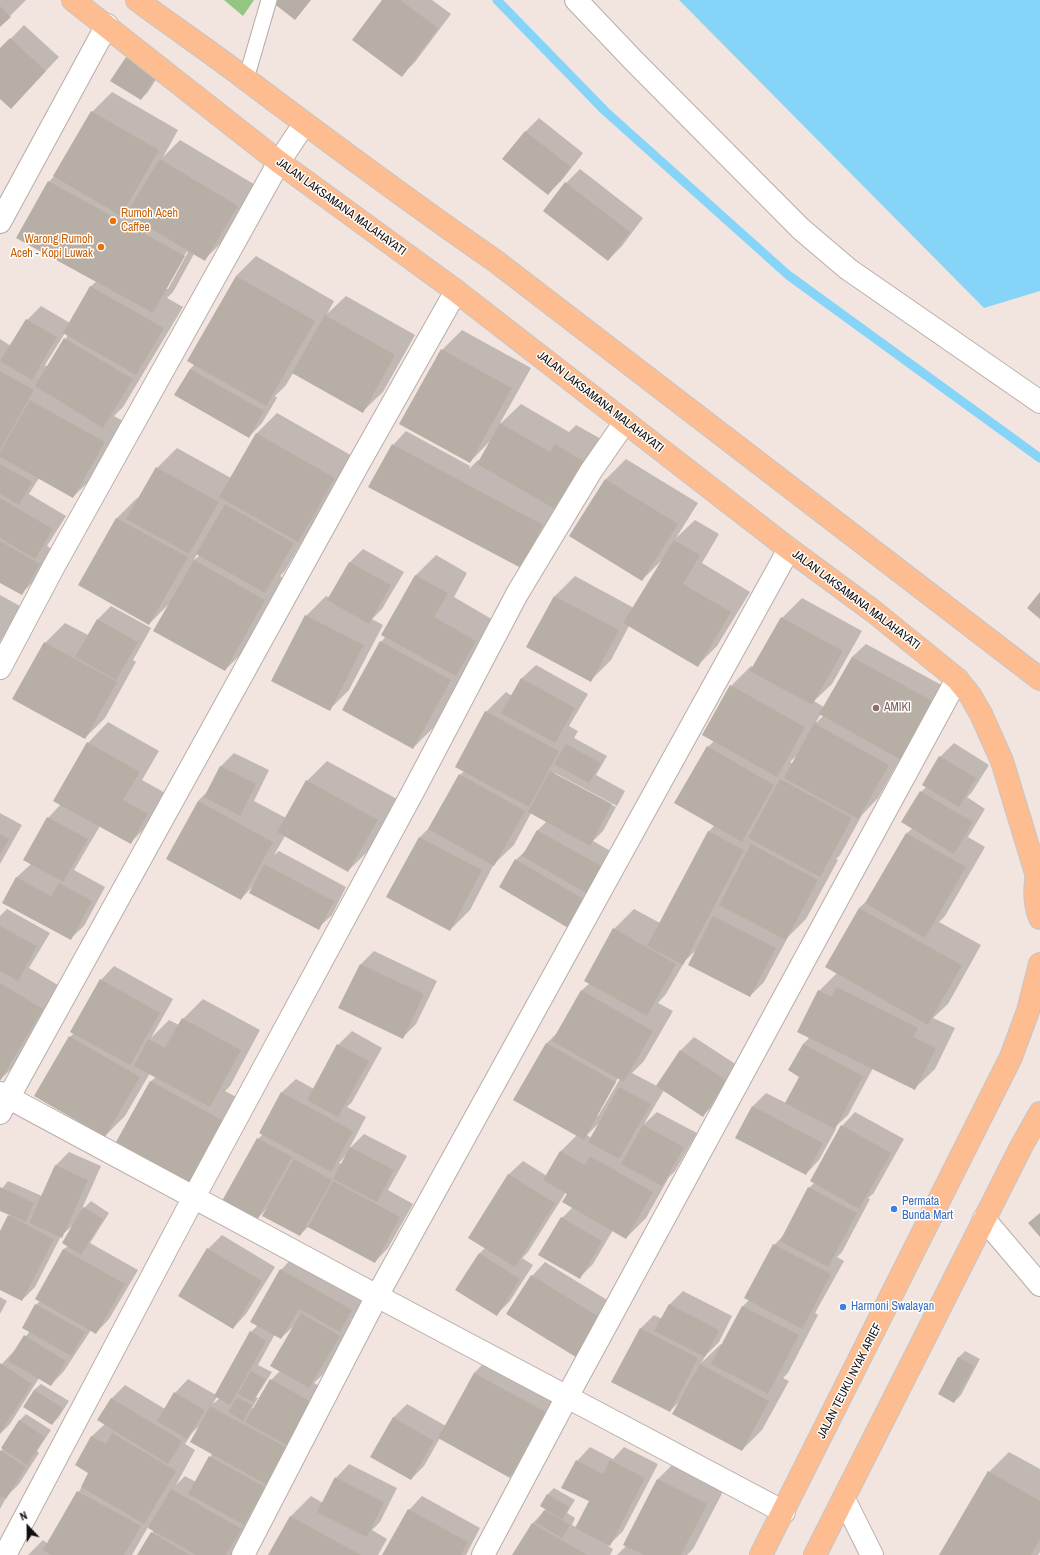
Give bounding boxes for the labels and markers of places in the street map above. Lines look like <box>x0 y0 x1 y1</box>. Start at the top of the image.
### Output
place label: Rumoh Aceh Caffee <box>121 207 178 235</box>
marker: Rumoh Aceh Caffee <box>108 216 118 226</box>
place label: Warong Rumoh Aceh - Kopi Luwak <box>10 233 93 261</box>
marker: Warong Rumoh Aceh - Kopi Luwak <box>96 242 106 252</box>
place label: AMIKI <box>884 701 911 715</box>
marker: AMIKI <box>871 703 881 713</box>
place label: Permata Bunda Mart <box>902 1195 953 1223</box>
marker: Permata Bunda Mart <box>889 1204 899 1214</box>
place label: Harmoni Swalayan <box>851 1300 934 1314</box>
marker: Harmoni Swalayan <box>838 1302 848 1312</box>

